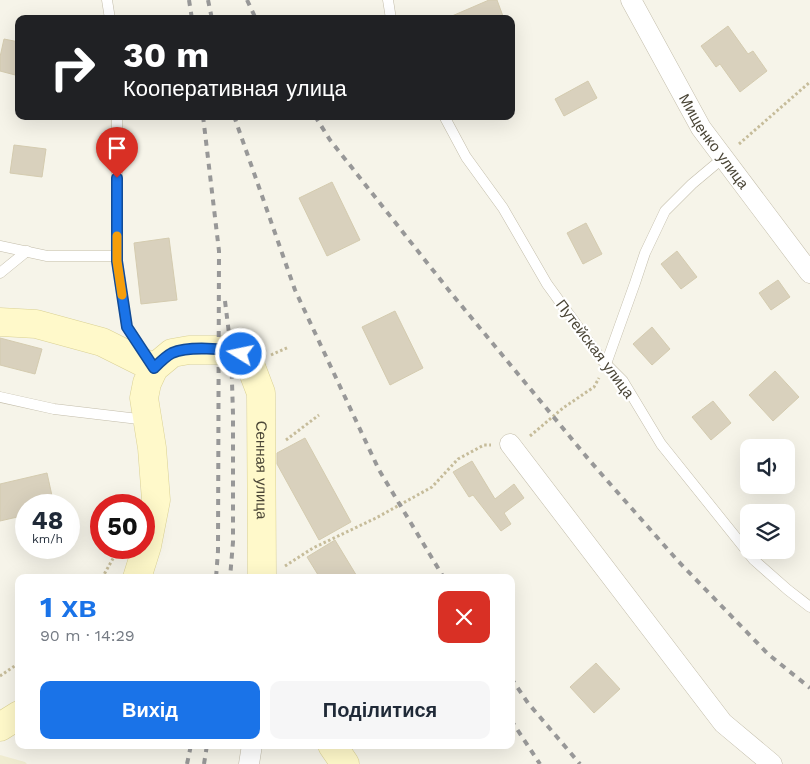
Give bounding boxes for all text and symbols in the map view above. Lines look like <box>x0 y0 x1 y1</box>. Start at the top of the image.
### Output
text: 30 m <box>123 34 209 76</box>
icon: right <box>40 35 105 100</box>
text: Кооперативная улица <box>123 76 347 101</box>
street label: Мищенко улица <box>675 91 753 193</box>
pin <box>96 127 138 178</box>
icon: arrive <box>103 134 131 162</box>
street label: Путейская улица <box>552 296 638 402</box>
position arrow <box>214 327 266 379</box>
street label: Сенная улица <box>252 421 271 520</box>
map controls <box>740 439 795 559</box>
button: sound <box>740 439 795 494</box>
speed limit sign: 50 <box>90 494 155 559</box>
button: layers <box>740 504 795 559</box>
text: 48 <box>32 506 63 535</box>
text: km/h <box>32 532 63 546</box>
text: 1 хв <box>40 589 97 624</box>
button: close <box>438 591 490 643</box>
text: 90 m · 14:29 <box>40 626 135 645</box>
button: Вихід <box>40 681 260 739</box>
button: Поділитися <box>270 681 490 739</box>

